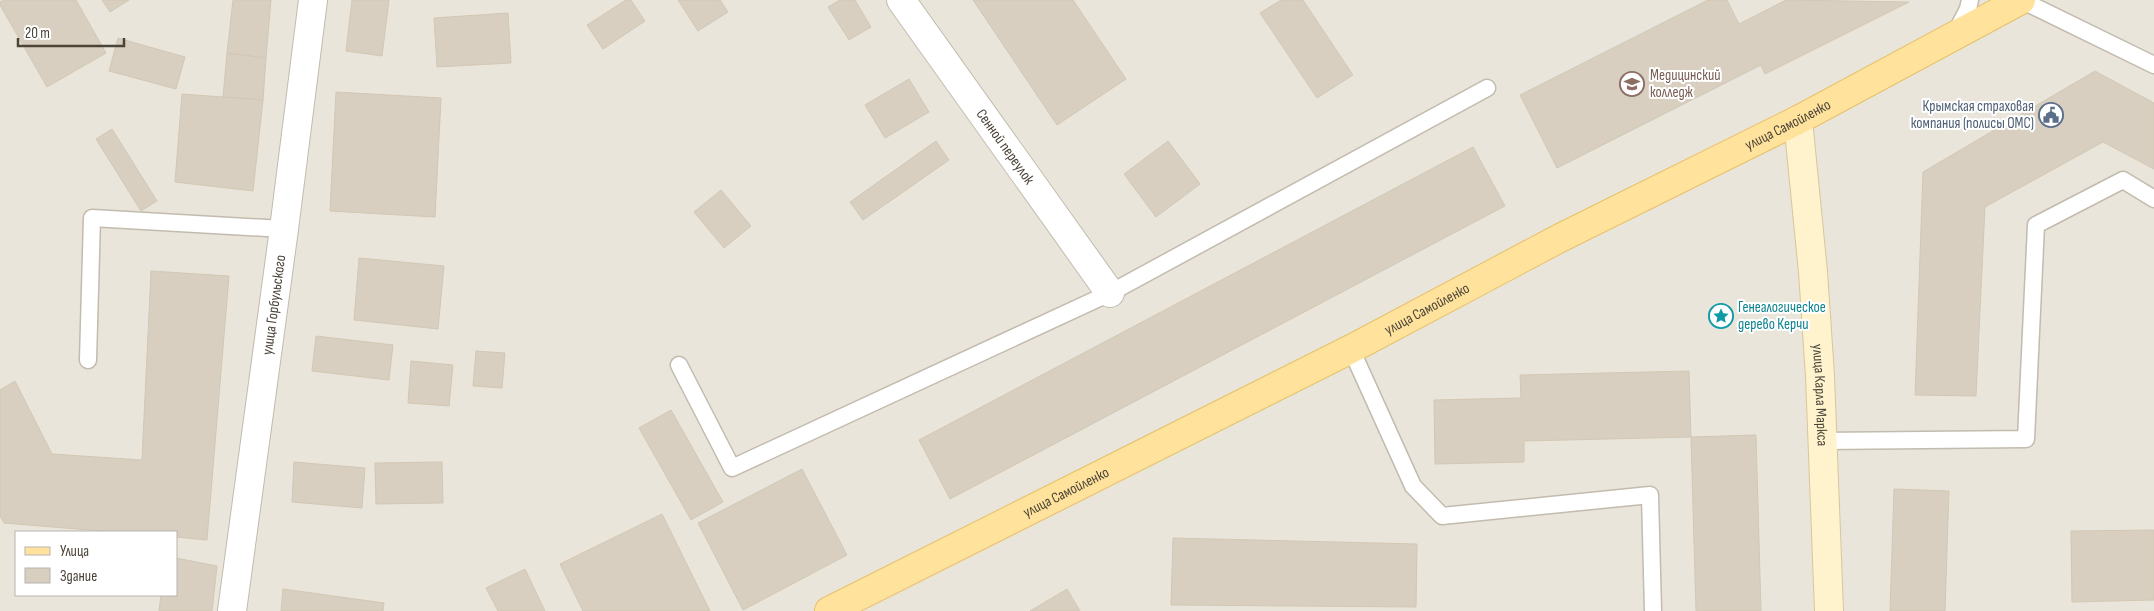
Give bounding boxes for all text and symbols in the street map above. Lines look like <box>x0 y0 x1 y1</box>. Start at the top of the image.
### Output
scale bar <box>18 15 124 47</box>
text: 20 m <box>25 24 50 43</box>
place label: Медицинский колледж <box>1650 66 1721 102</box>
school or university icon: Медицинский колледж <box>1619 71 1645 97</box>
street label: улица Самойленко <box>1742 95 1834 154</box>
place label: Крымская страховая компания (полисы ОМС) <box>1911 97 2034 133</box>
public building icon: Крымская страховая компания (полисы ОМС) <box>2038 102 2064 128</box>
street label: Сенной переулок <box>972 105 1039 188</box>
street label: улица Горбульского <box>257 254 290 356</box>
street label: улица Самойленко <box>1381 278 1473 339</box>
place label: Генеалогическое дерево Керчи <box>1738 298 1826 334</box>
place icon: Генеалогическое дерево Керчи <box>1708 303 1734 329</box>
street label: улица Карла Маркса <box>1808 343 1832 447</box>
street label: улица Самойленко <box>1020 463 1112 522</box>
legend <box>15 531 178 596</box>
text: Улица <box>60 542 89 561</box>
text: Здание <box>60 567 97 586</box>

